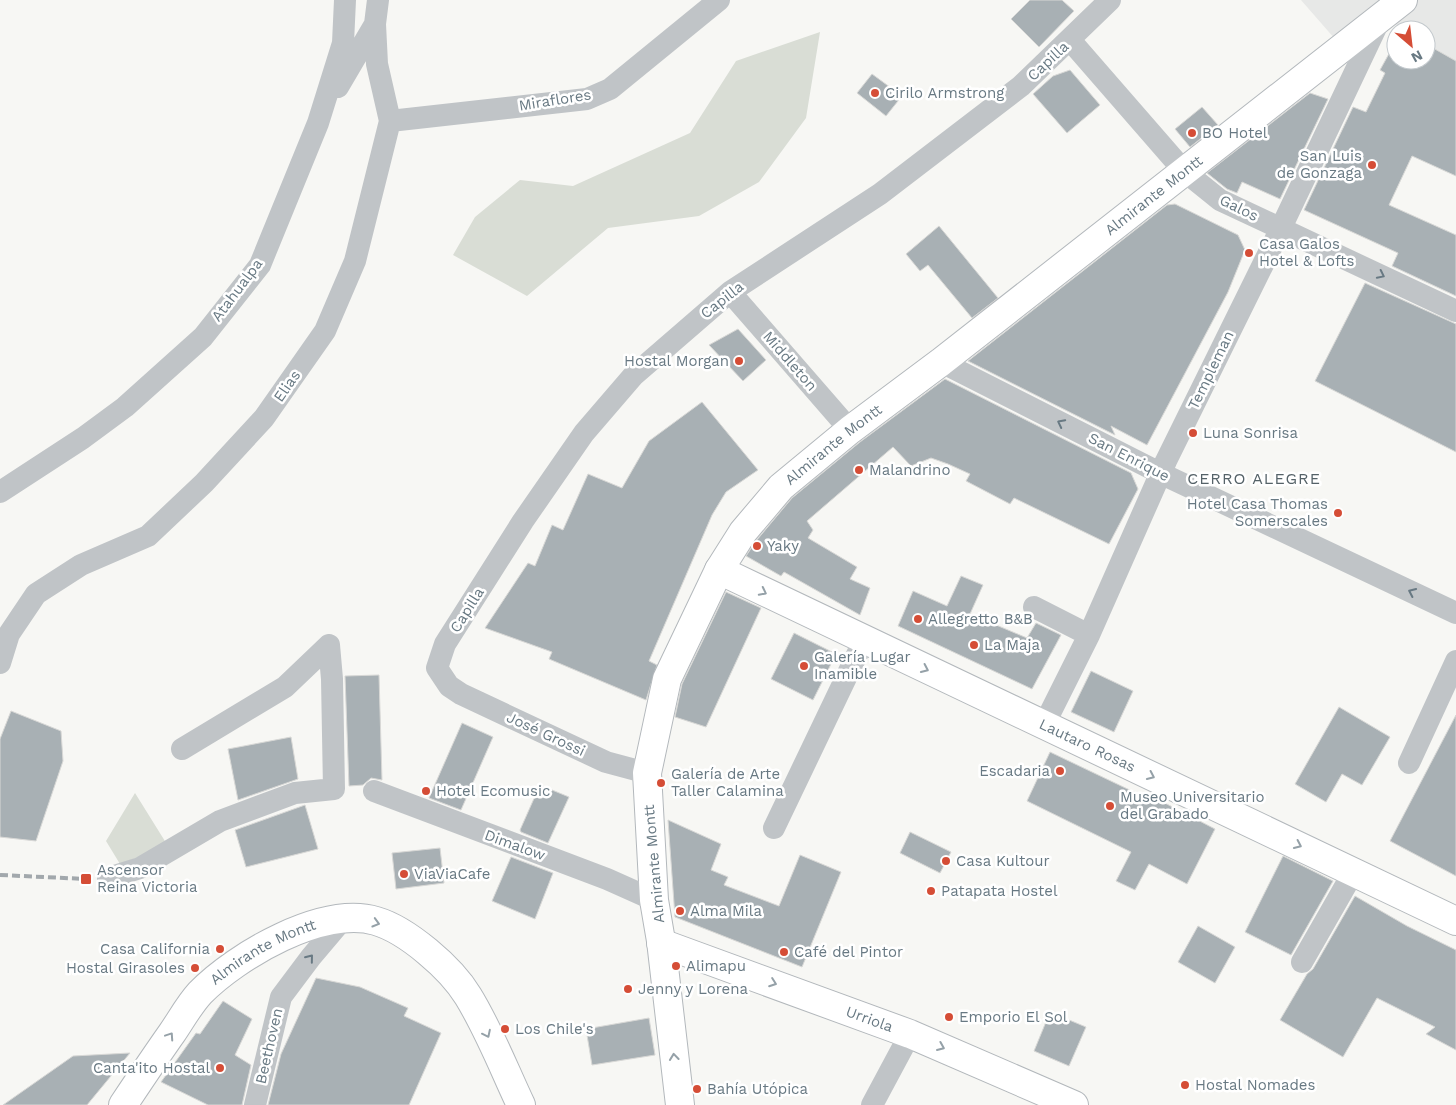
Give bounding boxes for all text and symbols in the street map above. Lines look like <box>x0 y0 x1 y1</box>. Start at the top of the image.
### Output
north arrow <box>1386 20 1436 70</box>
street label: Capilla <box>1024 37 1073 85</box>
text: N <box>1409 47 1425 66</box>
place label: Cirilo Armstrong <box>885 84 1004 102</box>
street label: Miraflores <box>518 85 593 115</box>
marker: Cirilo Armstrong <box>869 87 881 99</box>
place label: BO Hotel <box>1202 124 1268 142</box>
marker: BO Hotel <box>1186 127 1198 139</box>
place label: San Luis de Gonzaga <box>1277 147 1363 182</box>
street label: Almirante Montt <box>1101 151 1207 239</box>
marker: San Luis de Gonzaga <box>1366 159 1378 171</box>
street label: Galos <box>1217 191 1261 225</box>
place label: Casa Galos Hotel & Lofts <box>1259 235 1354 270</box>
marker: Casa Galos Hotel & Lofts <box>1243 247 1255 259</box>
street label: Atahualpa <box>208 255 267 325</box>
one-way arrow <box>1376 269 1385 280</box>
street label: Capilla <box>697 277 748 322</box>
street label: Middleton <box>759 327 821 395</box>
street label: Templeman <box>1184 328 1238 412</box>
place label: Hostal Morgan <box>624 352 729 370</box>
marker: Hostal Morgan <box>733 355 745 367</box>
street label: Elias <box>270 367 304 405</box>
street label: Almirante Montt <box>781 400 886 489</box>
one-way arrow <box>1057 419 1066 429</box>
place label: Luna Sonrisa <box>1203 424 1299 442</box>
marker: Luna Sonrisa <box>1187 427 1199 439</box>
street label: San Enrique <box>1085 429 1173 485</box>
place label: Malandrino <box>869 461 950 479</box>
marker: Malandrino <box>853 464 865 476</box>
district label: CERRO ALEGRE <box>1187 469 1321 488</box>
place label: Hotel Casa Thomas Somerscales <box>1187 495 1328 530</box>
marker: Hotel Casa Thomas Somerscales <box>1332 507 1344 519</box>
place label: Yaky <box>767 537 799 555</box>
marker: Yaky <box>751 540 763 552</box>
street label: Capilla <box>446 584 488 636</box>
one-way arrow <box>758 585 767 596</box>
one-way arrow <box>1408 588 1417 598</box>
place label: Allegretto B&B <box>928 610 1033 628</box>
marker: Allegretto B&B <box>912 613 924 625</box>
place label: La Maja <box>984 636 1040 654</box>
marker: La Maja <box>968 639 980 651</box>
place label: Galería Lugar Inamible <box>814 648 911 683</box>
marker: Galería Lugar Inamible <box>798 660 810 672</box>
one-way arrow <box>920 663 929 673</box>
street label: José Grossi <box>504 708 588 760</box>
street label: Lautaro Rosas <box>1036 715 1139 776</box>
place label: Escadaria <box>979 762 1050 780</box>
place label: Galería de Arte Taller Calamina <box>671 765 784 800</box>
marker: Escadaria <box>1054 765 1066 777</box>
one-way arrow <box>1146 769 1155 779</box>
marker: Galería de Arte Taller Calamina <box>655 777 667 789</box>
place label: Hotel Ecomusic <box>436 782 550 800</box>
marker: Hotel Ecomusic <box>420 785 432 797</box>
place label: Museo Universitario del Grabado <box>1120 788 1264 823</box>
marker: Museo Universitario del Grabado <box>1104 800 1116 812</box>
street label: Almirante Montt <box>640 803 668 924</box>
street label: Dimalow <box>482 826 548 864</box>
one-way arrow <box>1293 839 1302 849</box>
place label: Casa Kultour <box>956 852 1050 870</box>
marker: Casa Kultour <box>940 855 952 867</box>
place label: Ascensor Reina Victoria <box>97 861 198 896</box>
place label: ViaViaCafe <box>414 865 490 883</box>
marker: ViaViaCafe <box>398 868 410 880</box>
marker: Ascensor Reina Victoria <box>79 872 93 886</box>
place label: Patapata Hostel <box>941 882 1058 900</box>
marker: Patapata Hostel <box>925 885 937 897</box>
place label: Alma Mila <box>690 902 762 920</box>
marker: Alma Mila <box>674 905 686 917</box>
street label: Almirante Montt <box>206 915 319 989</box>
one-way arrow <box>372 917 380 927</box>
place label: Casa California <box>100 940 210 958</box>
marker: Casa California <box>214 943 226 955</box>
place label: Café del Pintor <box>794 943 903 961</box>
marker: Café del Pintor <box>778 946 790 958</box>
one-way arrow <box>305 955 313 964</box>
place label: Alimapu <box>686 957 746 975</box>
place label: Hostal Girasoles <box>66 959 185 977</box>
marker: Alimapu <box>670 960 682 972</box>
marker: Hostal Girasoles <box>189 962 201 974</box>
one-way arrow <box>768 977 777 987</box>
place label: Jenny y Lorena <box>638 980 749 998</box>
marker: Jenny y Lorena <box>622 983 634 995</box>
street label: Urriola <box>843 1002 896 1036</box>
street label: Beethoven <box>252 1006 286 1086</box>
place label: Emporio El Sol <box>959 1008 1068 1026</box>
marker: Emporio El Sol <box>943 1011 955 1023</box>
place label: Los Chile's <box>515 1020 594 1038</box>
marker: Los Chile's <box>499 1023 511 1035</box>
one-way arrow <box>481 1029 491 1038</box>
one-way arrow <box>164 1032 173 1042</box>
one-way arrow <box>936 1041 945 1051</box>
one-way arrow <box>669 1052 680 1060</box>
place label: Canta'ito Hostal <box>93 1059 210 1077</box>
marker: Canta'ito Hostal <box>214 1062 226 1074</box>
place label: Hostal Nomades <box>1195 1076 1315 1094</box>
marker: Hostal Nomades <box>1179 1079 1191 1091</box>
place label: Bahía Utópica <box>707 1080 809 1098</box>
marker: Bahía Utópica <box>691 1083 703 1095</box>

